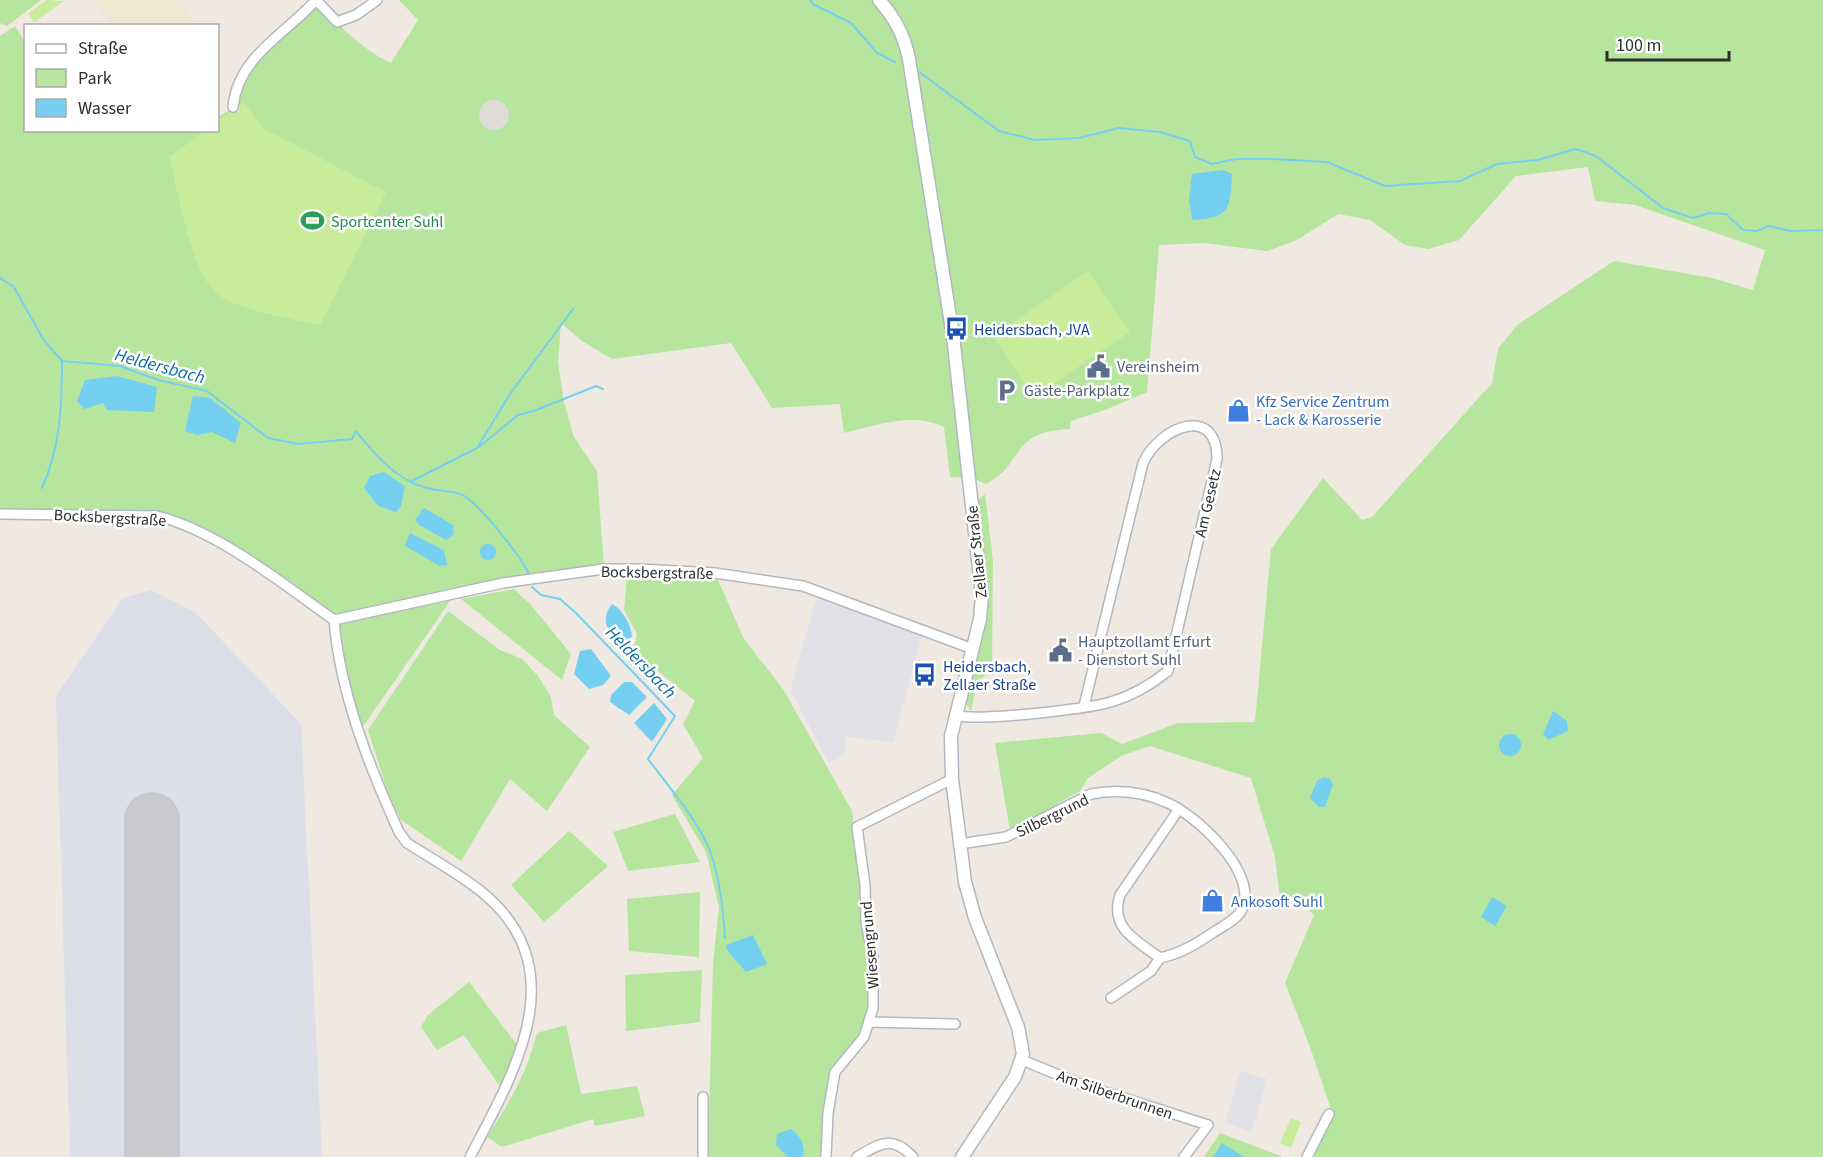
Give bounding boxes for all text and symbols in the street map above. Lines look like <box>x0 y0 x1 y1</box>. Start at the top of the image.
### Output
legend <box>24 24 219 132</box>
scale bar <box>1607 24 1728 62</box>
text: 100 m <box>1616 33 1661 58</box>
text: Straße <box>78 36 128 61</box>
text: Park <box>78 66 112 91</box>
text: Wasser <box>78 96 132 121</box>
sports icon: Sportcenter Suhl <box>300 208 326 234</box>
place label: Sportcenter Suhl <box>331 211 443 233</box>
bus stop icon: Heidersbach, JVA <box>943 316 969 342</box>
place label: Heidersbach, JVA <box>974 319 1090 341</box>
water label: Heldersbach <box>112 342 208 391</box>
public building icon: Vereinsheim <box>1086 353 1112 379</box>
place label: Vereinsheim <box>1117 356 1200 378</box>
parking icon: Gäste-Parkplatz <box>993 377 1019 403</box>
place label: Gäste-Parkplatz <box>1024 380 1130 402</box>
place label: Kfz Service Zentrum - Lack & Karosserie <box>1256 391 1390 431</box>
shop icon: Kfz Service Zentrum - Lack & Karosserie <box>1225 397 1251 423</box>
street label: Am Gesetz <box>1189 467 1227 540</box>
street label: Bocksbergstraße <box>53 504 167 532</box>
street label: Zellaer Straße <box>961 504 993 599</box>
street label: Bocksbergstraße <box>601 561 713 585</box>
water label: Heldersbach <box>600 620 682 704</box>
place label: Hauptzollamt Erfurt - Dienstort Suhl <box>1078 631 1212 671</box>
public building icon: Hauptzollamt Erfurt - Dienstort Suhl <box>1047 637 1073 663</box>
place label: Heidersbach, Zellaer Straße <box>943 656 1036 696</box>
bus stop icon: Heidersbach, Zellaer Straße <box>912 662 938 688</box>
street label: Silbergrund <box>1012 789 1093 843</box>
shop icon: Ankosoft Suhl <box>1200 888 1226 914</box>
place label: Ankosoft Suhl <box>1231 891 1323 913</box>
street label: Wiesengrund <box>855 900 885 990</box>
street label: Am Silberbrunnen <box>1054 1065 1176 1125</box>

